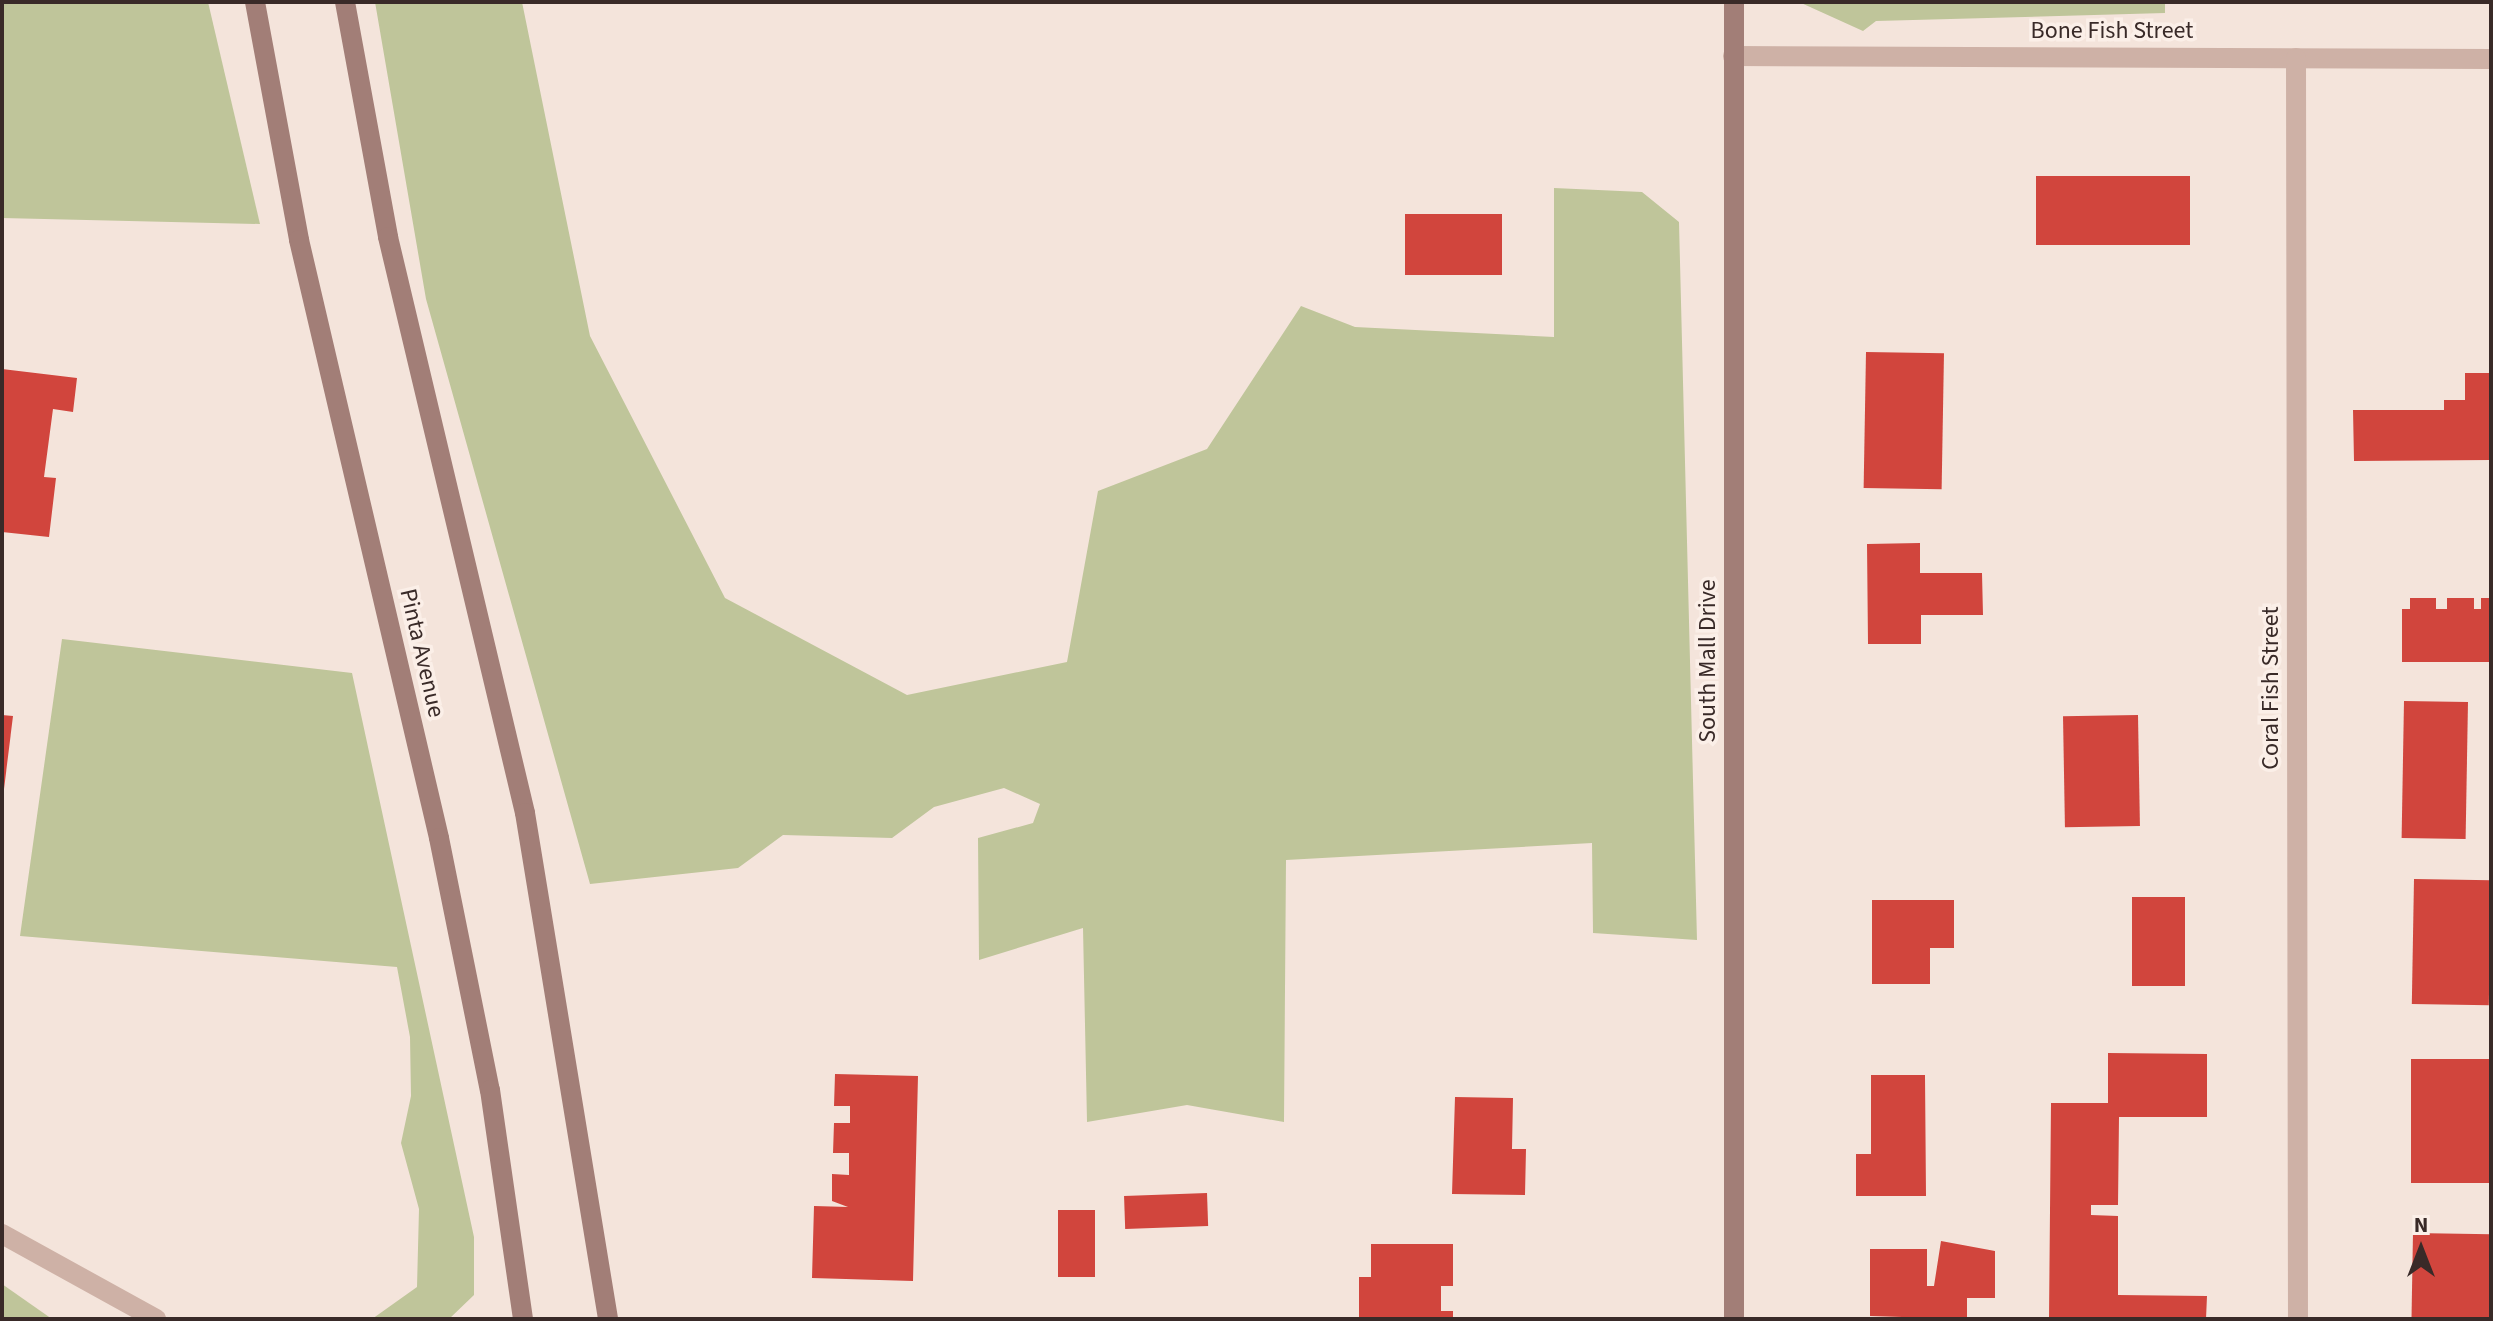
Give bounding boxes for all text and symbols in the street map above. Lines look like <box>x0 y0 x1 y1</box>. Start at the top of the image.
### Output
street label: Bone Fish Street <box>2031 17 2193 45</box>
street label: South Mall Drive <box>1694 579 1722 743</box>
street label: Pinta Avenue <box>393 586 451 720</box>
street label: Coral Fish Street <box>2257 606 2285 770</box>
north arrow <box>2381 1209 2461 1289</box>
text: N <box>2414 1209 2428 1241</box>

